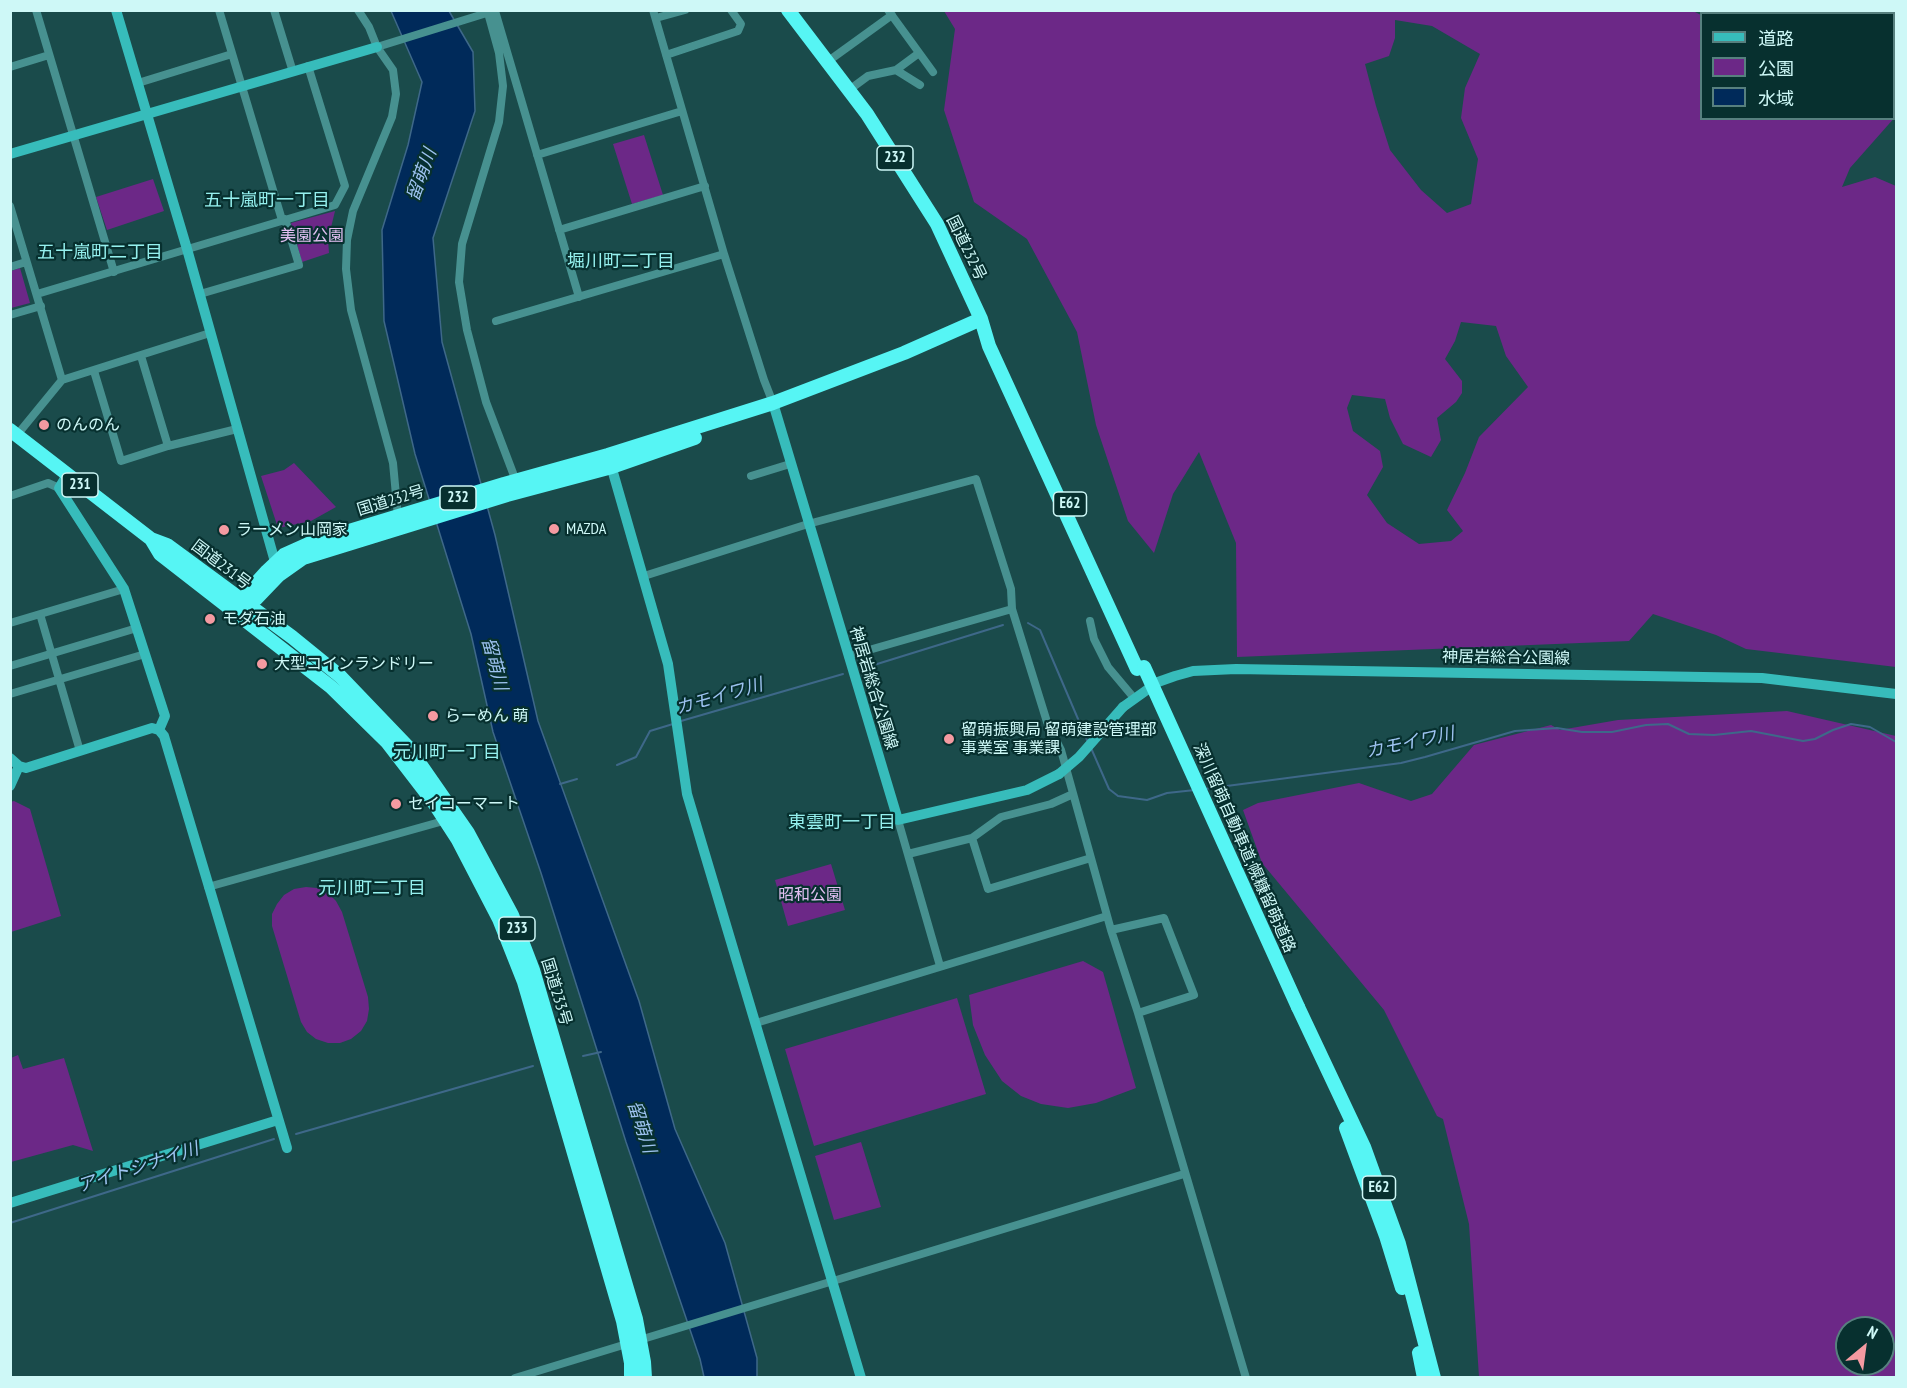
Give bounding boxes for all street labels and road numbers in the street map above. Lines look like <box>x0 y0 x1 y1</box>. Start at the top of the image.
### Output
road number: 232 <box>877 146 913 170</box>
street label: 国道232号 <box>942 213 990 283</box>
road number: 231 <box>62 473 98 497</box>
street label: 国道232号 <box>355 482 427 520</box>
road number: 232 <box>440 486 476 510</box>
road number: E62 <box>1054 492 1086 516</box>
street label: 国道231号 <box>187 536 255 594</box>
street label: 神居岩総合公園線 <box>845 624 901 752</box>
street label: 神居岩総合公園線 <box>1442 647 1570 669</box>
street label: 深川留萌自動車道;幌糠留萌道路 <box>1189 740 1299 956</box>
road number: 233 <box>499 917 535 941</box>
street label: 国道233号 <box>537 956 575 1028</box>
road number: E62 <box>1362 1176 1396 1200</box>

